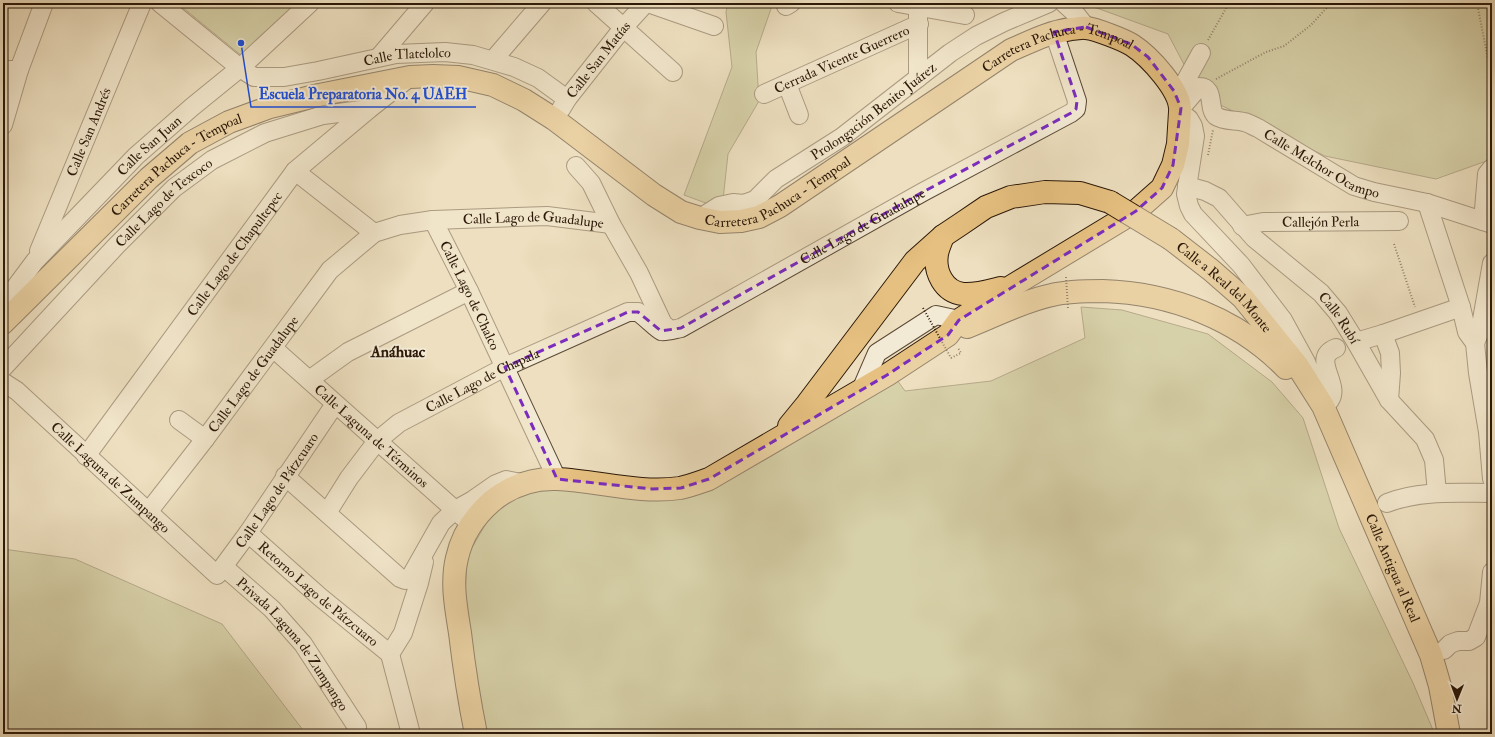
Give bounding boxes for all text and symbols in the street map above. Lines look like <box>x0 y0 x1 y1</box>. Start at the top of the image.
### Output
street label: Calle San Matías <box>562 17 634 102</box>
street label: Carretera Pachuca - Tempoal <box>978 19 1137 76</box>
street label: Cerrada Vicente Guerrero <box>771 21 912 97</box>
street label: Calle Tlatelolco <box>362 43 452 69</box>
street label: Prolongación Benito Juárez <box>807 58 940 163</box>
callout: Escuela Preparatoria No. 4 UAEH <box>251 80 476 107</box>
street label: Calle San Andrés <box>63 85 115 179</box>
text: Escuela Preparatoria No. 4 UAEH <box>259 85 467 105</box>
street label: Carretera Pachuca - Tempoal <box>107 109 245 220</box>
street label: Calle San Juan <box>113 112 185 179</box>
street label: Calle Melchor Ocampo <box>1261 125 1381 201</box>
street label: Carretera Pachuca - Tempoal <box>703 152 854 230</box>
street label: Calle Lago de Texcoco <box>111 154 216 251</box>
street label: Calle Lago de Guadalupe <box>797 184 928 268</box>
street label: Calle Lago de Chapultepec <box>183 188 286 319</box>
street label: Calle Lago de Guadalupe <box>463 207 605 232</box>
street label: Callejón Perla <box>1282 213 1360 230</box>
street label: Calle Lago de Chalco <box>436 238 504 353</box>
street label: Calle a Real del Monte <box>1173 238 1276 336</box>
street label: Calle Rubí <box>1315 288 1364 348</box>
street label: Calle Lago de Guadalupe <box>204 312 302 436</box>
district label: Anáhuac <box>370 342 426 362</box>
street label: Calle Lago de Chapala <box>422 344 542 416</box>
street label: Calle Laguna de Términos <box>311 380 432 491</box>
street label: Calle Laguna de Zumpango <box>48 418 174 536</box>
street label: Calle Lago de Pátzcuaro <box>231 429 322 551</box>
street label: Calle Antigua al Real <box>1362 511 1424 625</box>
street label: Retorno Lago de Pátzcuaro <box>255 538 382 650</box>
street label: Privada Laguna de Zumpango <box>233 574 353 714</box>
north arrow <box>1437 679 1477 719</box>
text: N <box>1451 702 1463 715</box>

